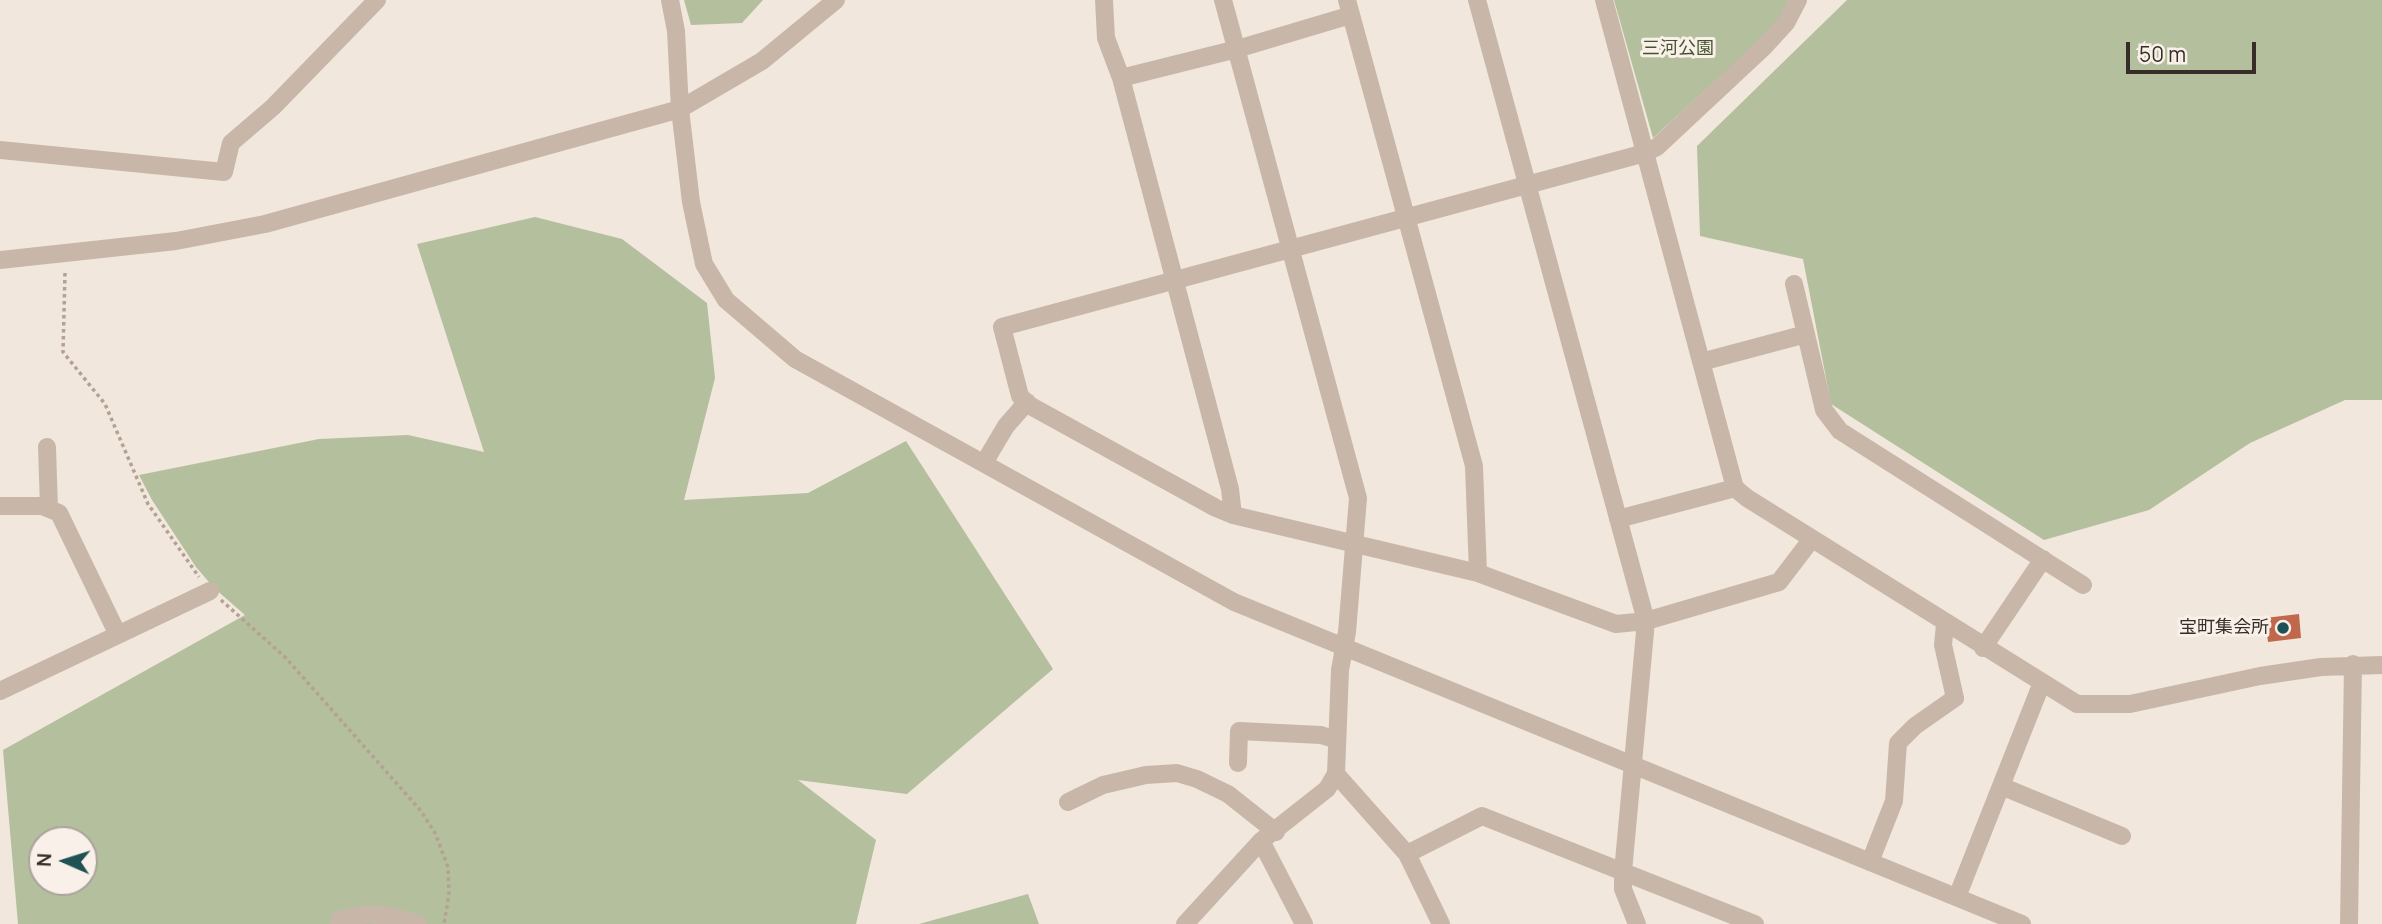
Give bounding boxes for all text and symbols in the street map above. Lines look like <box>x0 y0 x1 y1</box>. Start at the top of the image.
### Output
scale bar <box>2130 28 2260 72</box>
park label: 三河公園 <box>1642 38 1714 60</box>
text: 50 m <box>2139 40 2186 68</box>
place label: 宝町集会所 <box>2179 617 2269 639</box>
marker: 宝町集会所 <box>2275 620 2291 636</box>
north arrow <box>28 826 98 896</box>
text: N <box>31 853 57 868</box>

